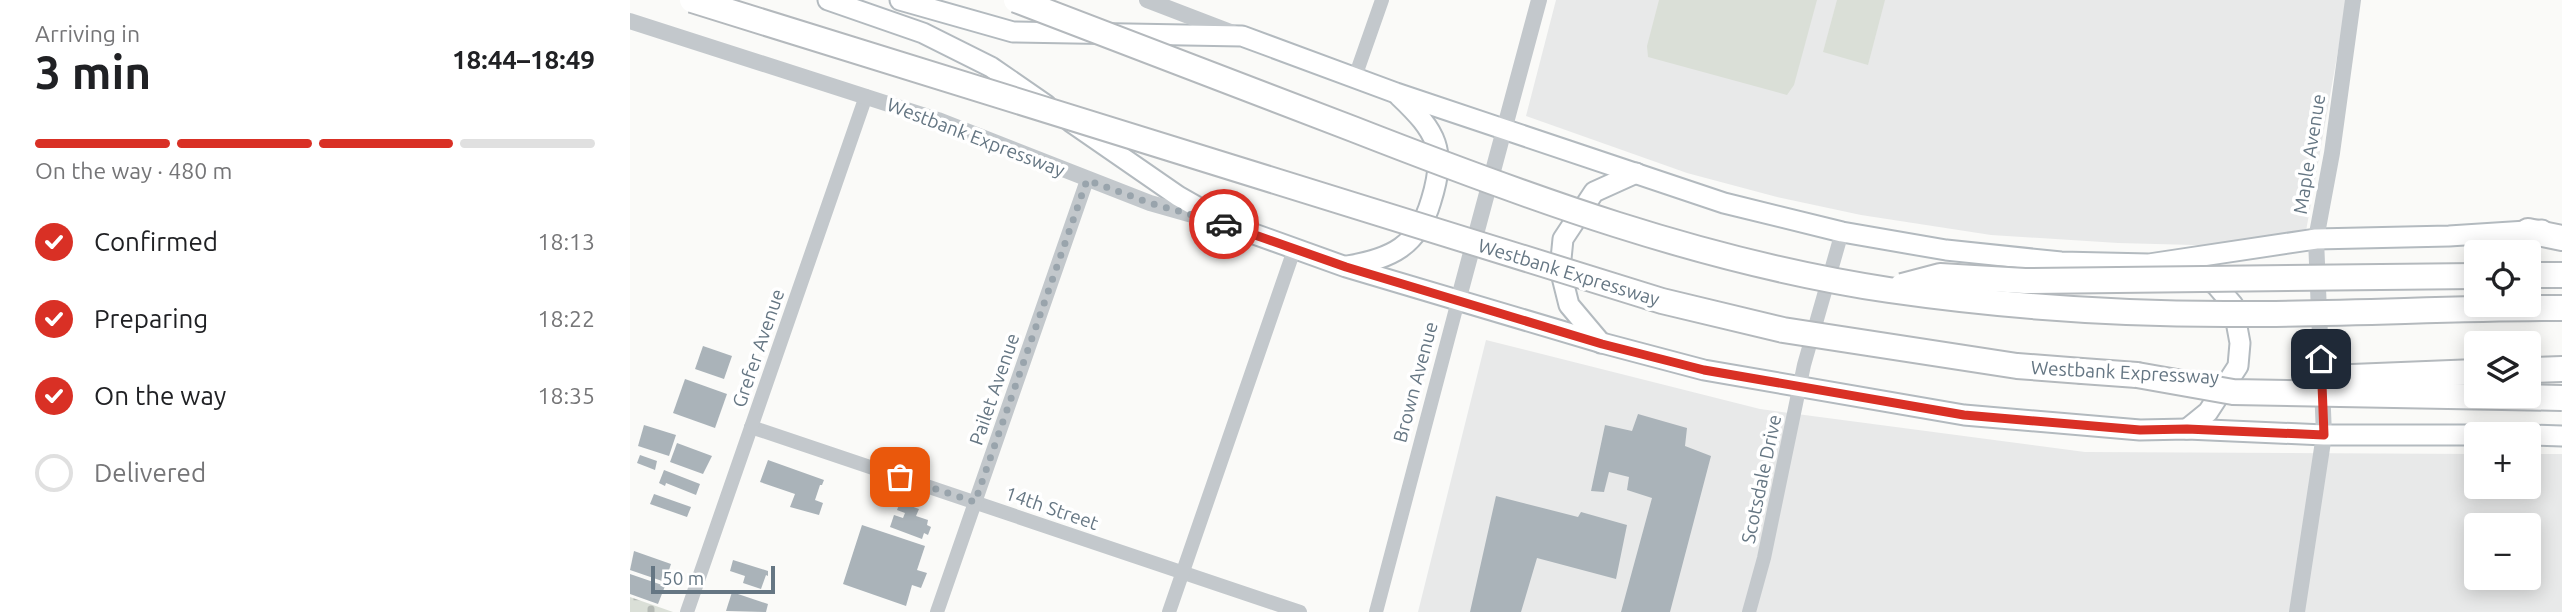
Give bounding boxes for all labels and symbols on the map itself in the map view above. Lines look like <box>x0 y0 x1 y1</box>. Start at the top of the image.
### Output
street label: Maple Avenue <box>2289 92 2329 216</box>
street label: Westbank Expressway <box>884 93 1068 181</box>
courier <box>1189 189 1259 259</box>
street label: Westbank Expressway <box>1476 234 1662 310</box>
street label: Grefer Avenue <box>727 286 789 410</box>
street label: Brown Avenue <box>1388 319 1442 445</box>
pin <box>2291 329 2351 389</box>
street label: Pailet Avenue <box>965 330 1023 448</box>
street label: Westbank Expressway <box>2030 356 2220 388</box>
street label: Scotsdale Drive <box>1737 413 1785 545</box>
pin <box>870 447 930 507</box>
street label: 14th Street <box>1002 482 1102 534</box>
scale bar <box>651 563 775 595</box>

